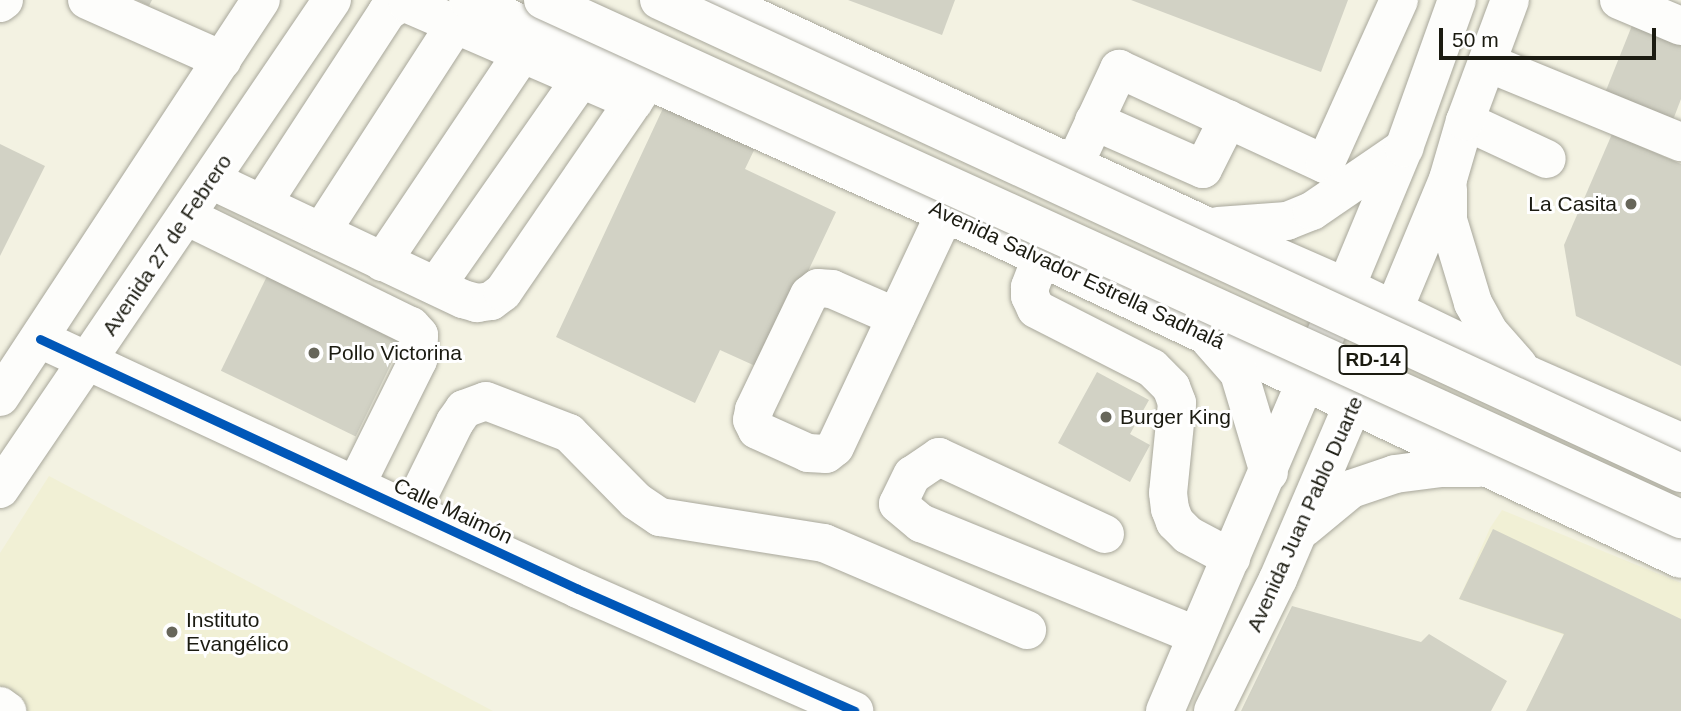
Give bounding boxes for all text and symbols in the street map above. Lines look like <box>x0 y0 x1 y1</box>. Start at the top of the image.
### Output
scale bar <box>1443 14 1660 58</box>
text: 50 m <box>1452 28 1499 51</box>
street label: Avenida 27 de Febrero <box>97 150 237 340</box>
place label: La Casita <box>1528 191 1617 217</box>
street label: Avenida Salvador Estrella Sadhalá <box>925 195 1229 355</box>
marker: La Casita <box>1623 196 1639 212</box>
place label: Pollo Victorina <box>328 340 462 366</box>
road number: RD-14 <box>1338 344 1408 376</box>
marker: Pollo Victorina <box>306 345 322 361</box>
street label: Avenida Juan Pablo Duarte <box>1242 392 1368 636</box>
place label: Burger King <box>1120 404 1231 430</box>
marker: Burger King <box>1098 409 1114 425</box>
street label: Calle Maimón <box>389 472 517 550</box>
place label: Instituto Evangélico <box>186 607 289 657</box>
marker: Instituto Evangélico <box>164 624 180 640</box>

